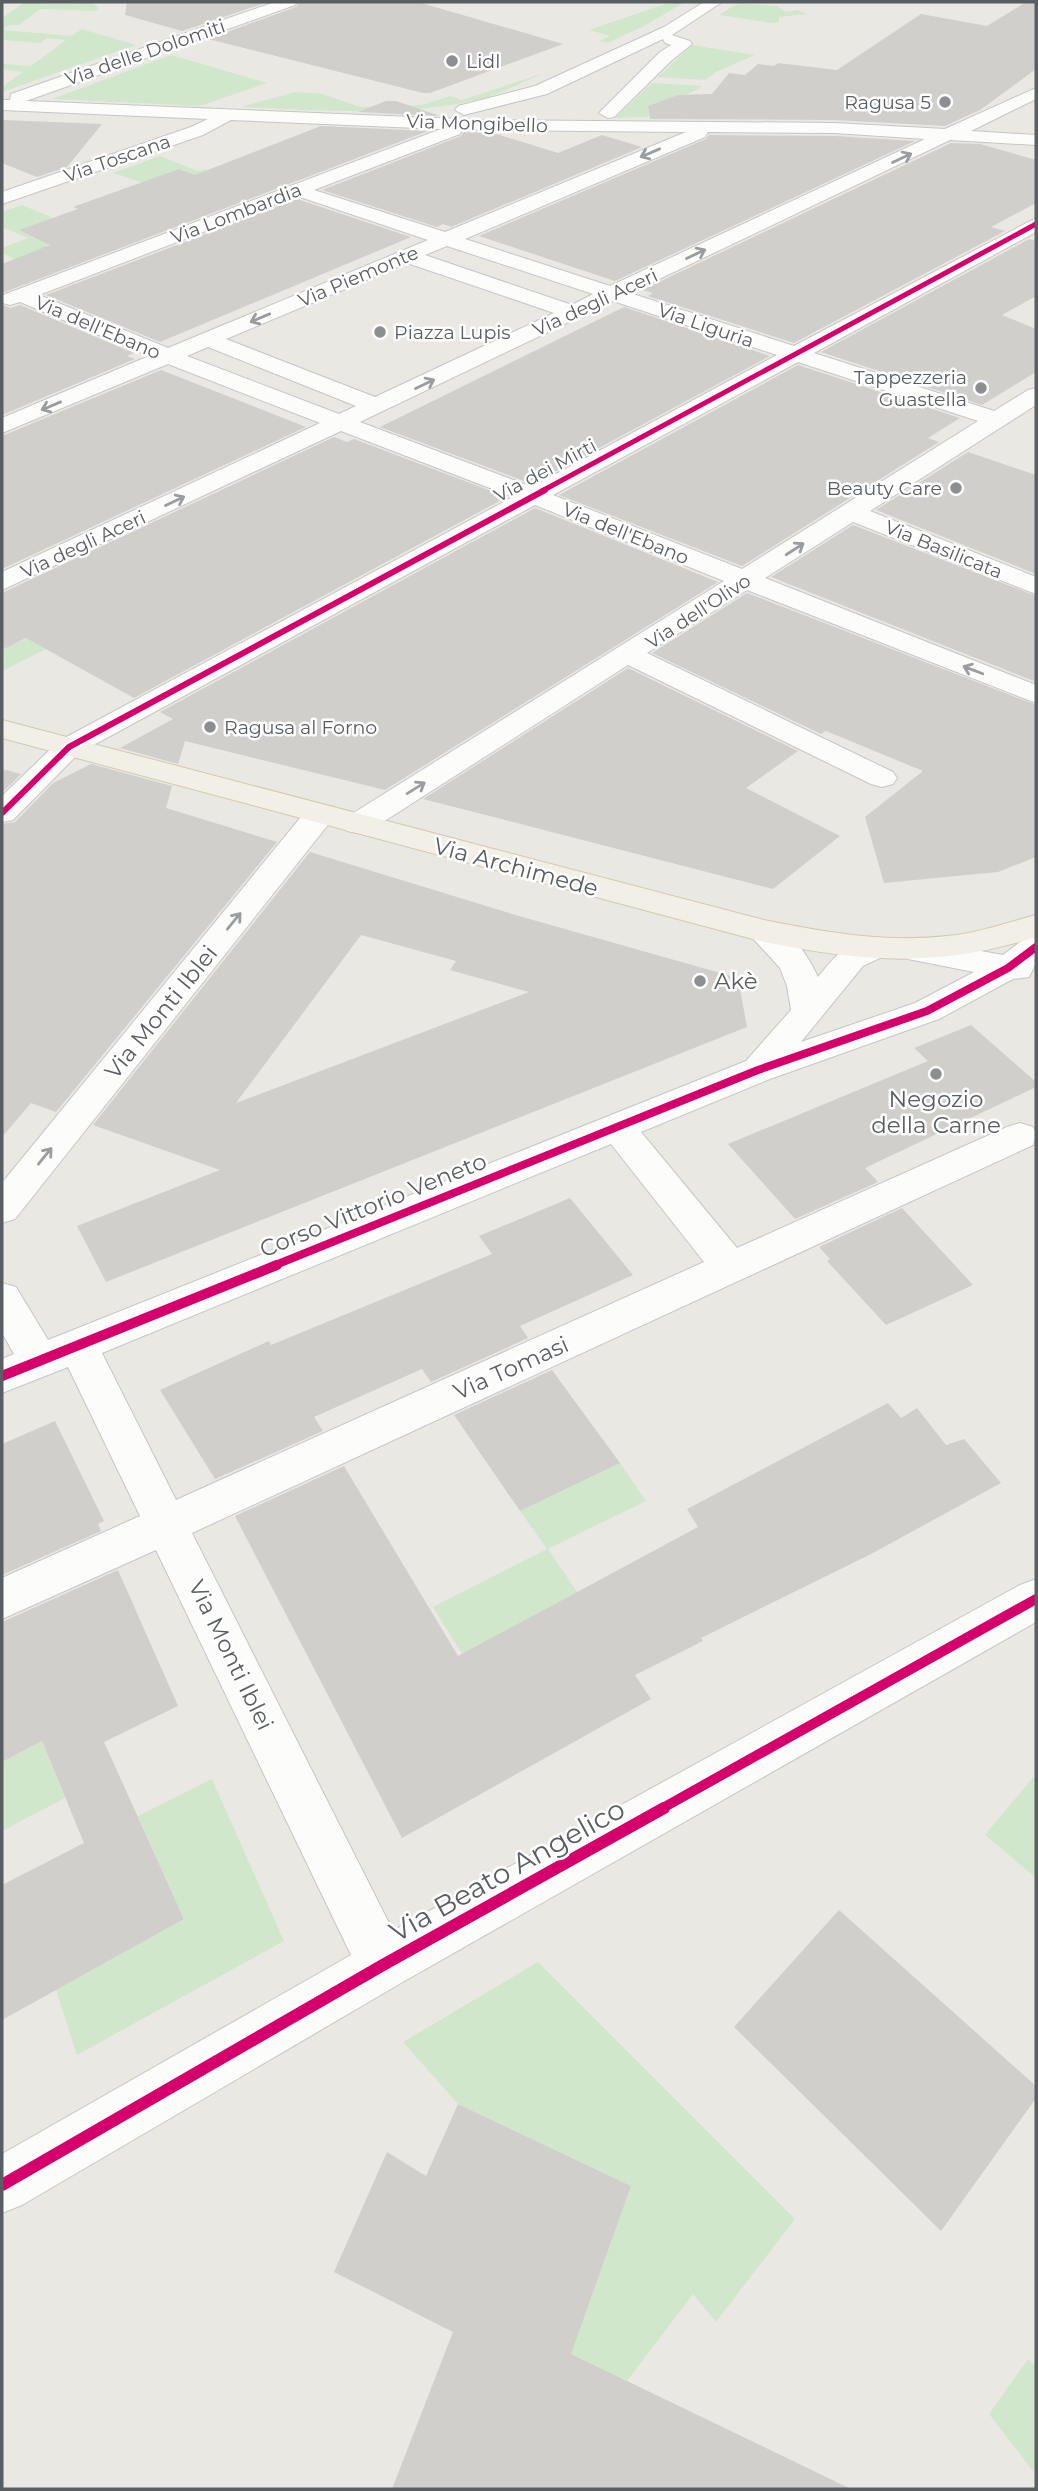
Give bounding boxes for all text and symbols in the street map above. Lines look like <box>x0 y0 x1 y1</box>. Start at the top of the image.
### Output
street label: Via delle Dolomiti <box>62 14 228 91</box>
place label: Lidl <box>466 50 500 73</box>
marker: Lidl <box>444 53 460 69</box>
place label: Ragusa 5 <box>844 91 931 114</box>
marker: Ragusa 5 <box>937 94 953 110</box>
street label: Via Mongibello <box>406 110 548 137</box>
street label: Via Toscana <box>61 129 173 187</box>
one-way arrow <box>640 147 662 160</box>
one-way arrow <box>892 150 913 163</box>
street label: Via Lombardia <box>168 178 305 249</box>
street label: Via Piemonte <box>295 241 422 312</box>
one-way arrow <box>685 247 707 260</box>
street label: Via degli Aceri <box>529 264 661 341</box>
street label: Via dell'Ebano <box>32 291 164 364</box>
street label: Via Liguria <box>655 298 757 353</box>
one-way arrow <box>250 312 272 325</box>
place label: Piazza Lupis <box>394 321 511 344</box>
marker: Piazza Lupis <box>372 324 388 340</box>
place label: Tappezzeria Guastella <box>854 366 967 411</box>
one-way arrow <box>414 376 435 390</box>
marker: Tappezzeria Guastella <box>973 380 989 396</box>
one-way arrow <box>40 400 62 413</box>
street label: Via dei Mirti <box>490 434 600 507</box>
place label: Beauty Care <box>827 477 942 500</box>
marker: Beauty Care <box>948 480 964 496</box>
one-way arrow <box>164 494 185 507</box>
street label: Via dell'Ebano <box>559 498 692 569</box>
street label: Via degli Aceri <box>17 506 149 583</box>
street label: Via Basilicata <box>882 515 1006 584</box>
one-way arrow <box>784 542 804 556</box>
street label: Via dell'Olivo <box>642 569 755 654</box>
one-way arrow <box>962 662 984 675</box>
place label: Ragusa al Forno <box>224 716 377 739</box>
marker: Ragusa al Forno <box>202 719 218 735</box>
one-way arrow <box>405 781 425 795</box>
street label: Via Archimede <box>431 832 601 902</box>
one-way arrow <box>226 913 241 931</box>
street label: Via Monti Iblei <box>99 940 223 1084</box>
place label: Akè <box>714 967 758 995</box>
marker: Akè <box>692 973 708 989</box>
marker: Negozio della Carne <box>928 1066 944 1082</box>
place label: Negozio della Carne <box>871 1085 1001 1139</box>
one-way arrow <box>37 1147 52 1165</box>
street label: Corso Vittorio Veneto <box>255 1147 491 1263</box>
street label: Via Tomasi <box>449 1330 573 1406</box>
street label: Via Monti Iblei <box>183 1575 279 1735</box>
street label: Via Beato Angelico <box>384 1791 630 1949</box>

